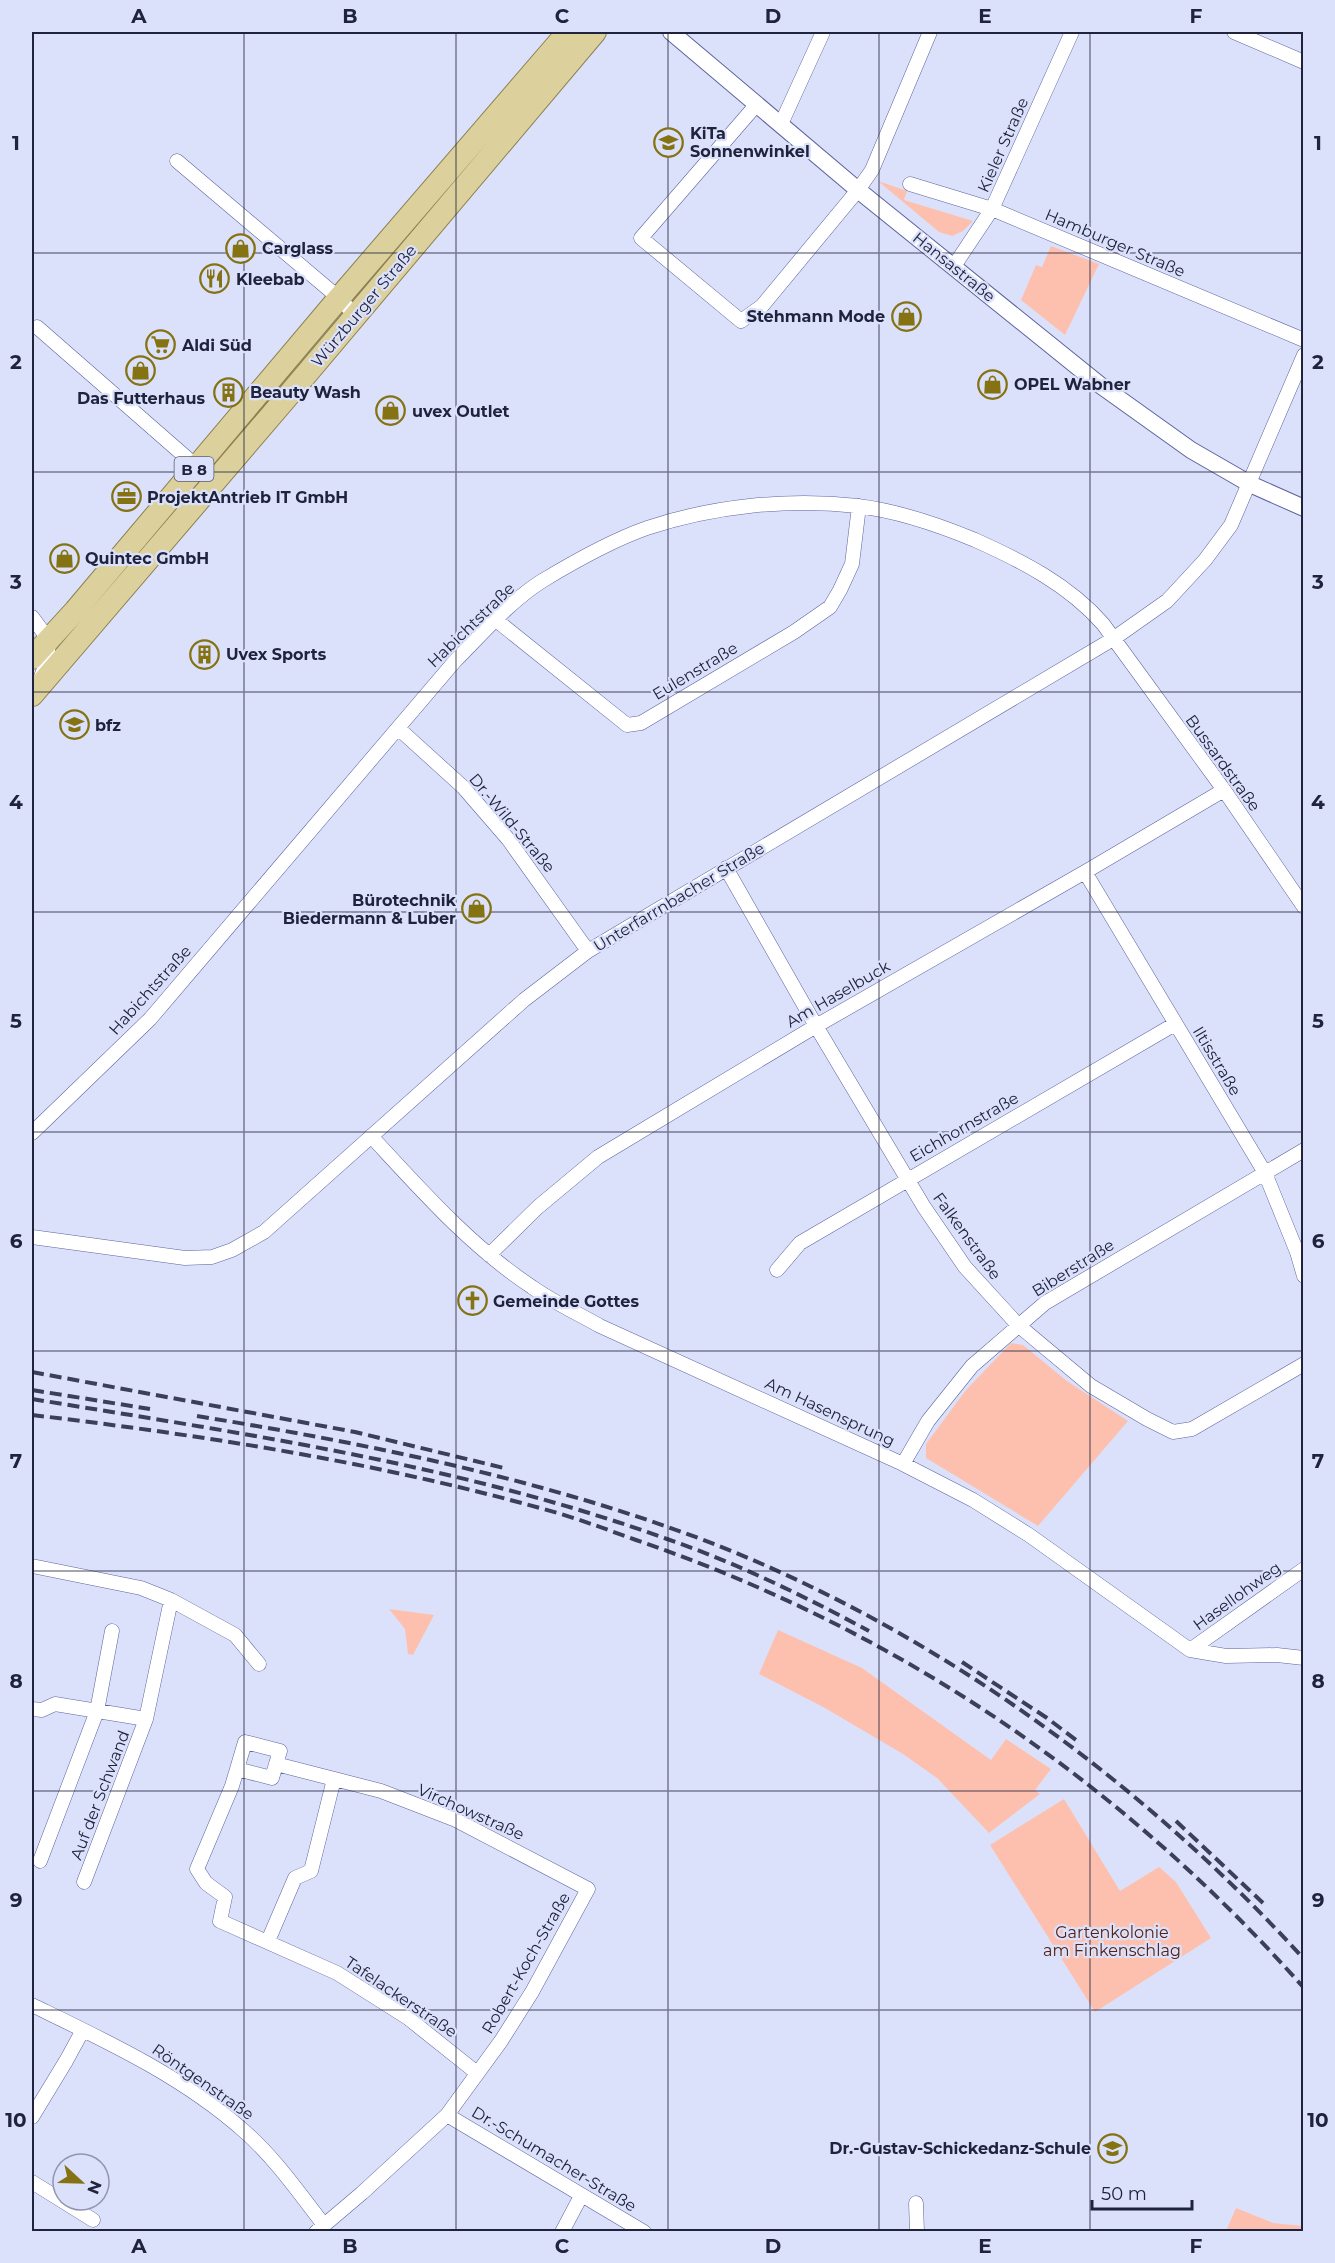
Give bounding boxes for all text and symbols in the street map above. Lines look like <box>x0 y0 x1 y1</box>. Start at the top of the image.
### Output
text: A <box>130 4 147 28</box>
text: B <box>342 4 358 28</box>
text: C <box>555 4 570 28</box>
text: D <box>765 4 781 28</box>
text: E <box>978 4 992 28</box>
text: F <box>1190 4 1203 28</box>
street label: Kieler Straße <box>974 95 1032 195</box>
place label: KiTa Sonnenwinkel <box>690 124 810 161</box>
school or university icon: KiTa Sonnenwinkel <box>653 126 685 158</box>
text: 1 <box>12 131 20 155</box>
text: 1 <box>1314 131 1322 155</box>
street label: Hamburger Straße <box>1042 205 1188 281</box>
street label: Hansastraße <box>909 228 999 306</box>
shop icon: Carglass <box>225 232 257 264</box>
place label: Carglass <box>262 239 334 258</box>
street label: Würzburger Straße <box>307 241 421 371</box>
restaurant icon: Kleebab <box>199 263 231 295</box>
place label: Kleebab <box>236 270 305 289</box>
shop icon: Stehmann Mode <box>890 300 922 332</box>
place label: Stehmann Mode <box>747 307 885 326</box>
supermarket icon: Aldi Süd <box>145 329 177 361</box>
place label: Aldi Süd <box>181 336 252 355</box>
text: 2 <box>10 350 22 374</box>
text: 2 <box>1312 350 1324 374</box>
shop icon: Das Futterhaus <box>125 354 157 386</box>
shop icon: OPEL Wabner <box>977 368 1009 400</box>
place label: OPEL Wabner <box>1014 375 1131 394</box>
building icon: Beauty Wash <box>213 376 245 408</box>
place label: Beauty Wash <box>250 383 361 402</box>
place label: Das Futterhaus <box>77 389 205 408</box>
shop icon: uvex Outlet <box>375 395 407 427</box>
place label: uvex Outlet <box>412 402 510 421</box>
road number: B 8 <box>174 457 214 481</box>
office icon: ProjektAntrieb IT GmbH <box>110 481 142 513</box>
place label: ProjektAntrieb IT GmbH <box>147 488 348 507</box>
shop icon: Quintec GmbH <box>48 542 80 574</box>
place label: Quintec GmbH <box>85 549 209 568</box>
text: 3 <box>9 570 22 594</box>
text: 3 <box>1311 570 1324 594</box>
street label: Habichtstraße <box>424 579 518 671</box>
building icon: Uvex Sports <box>189 638 221 670</box>
street label: Eulenstraße <box>649 638 741 704</box>
place label: Uvex Sports <box>226 645 327 664</box>
school or university icon: bfz <box>58 709 90 741</box>
street label: Bussardstraße <box>1182 711 1264 815</box>
place label: bfz <box>95 716 121 735</box>
street label: Dr.-Wild-Straße <box>465 770 559 876</box>
text: 4 <box>9 790 23 814</box>
text: 4 <box>1311 790 1325 814</box>
street label: Unterfarrnbacher Straße <box>590 838 768 956</box>
place label: Bürotechnik Biedermann & Luber <box>283 891 457 928</box>
shop icon: Bürotechnik Biedermann & Luber <box>461 893 493 925</box>
street label: Habichtstraße <box>105 941 195 1039</box>
street label: Am Haselbuck <box>783 956 894 1031</box>
text: 5 <box>10 1009 22 1033</box>
text: 5 <box>1312 1009 1324 1033</box>
street label: Iltisstraße <box>1189 1023 1245 1099</box>
street label: Eichhornstraße <box>906 1088 1022 1166</box>
street label: Falkenstraße <box>929 1189 1005 1283</box>
text: 6 <box>10 1229 23 1253</box>
text: 6 <box>1312 1229 1325 1253</box>
street label: Biberstraße <box>1028 1235 1118 1301</box>
church icon: Gemeinde Gottes <box>456 1285 488 1317</box>
place label: Gemeinde Gottes <box>493 1292 639 1311</box>
street label: Am Hasensprung <box>762 1374 898 1450</box>
text: 7 <box>10 1449 22 1473</box>
text: 7 <box>1312 1449 1324 1473</box>
street label: Hasellohweg <box>1189 1558 1285 1634</box>
text: 8 <box>9 1669 23 1693</box>
text: 8 <box>1311 1669 1325 1693</box>
street label: Auf der Schwand <box>67 1728 133 1862</box>
street label: Virchowstraße <box>415 1780 527 1844</box>
text: 9 <box>10 1888 22 1912</box>
text: 9 <box>1312 1888 1324 1912</box>
street label: Robert-Koch-Straße <box>478 1889 574 2037</box>
park label: Gartenkolonie am Finkenschlag <box>1043 1923 1181 1960</box>
street label: Tafelackerstraße <box>341 1953 461 2041</box>
street label: Röntgenstraße <box>148 2040 258 2124</box>
street label: Dr.-Schumacher-Straße <box>468 2102 640 2216</box>
text: 10 <box>5 2108 27 2132</box>
text: 10 <box>1307 2108 1329 2132</box>
school or university icon: Dr.-Gustav-Schickedanz-Schule <box>1096 2132 1128 2164</box>
place label: Dr.-Gustav-Schickedanz-Schule <box>829 2139 1091 2158</box>
north arrow <box>51 2152 111 2212</box>
scale bar <box>1092 2173 1192 2211</box>
text: N <box>83 2178 106 2197</box>
text: 50 m <box>1101 2183 1147 2205</box>
text: A <box>130 2234 147 2258</box>
text: B <box>342 2234 358 2258</box>
text: C <box>555 2234 570 2258</box>
text: D <box>765 2234 781 2258</box>
text: E <box>978 2234 992 2258</box>
text: F <box>1190 2234 1203 2258</box>

